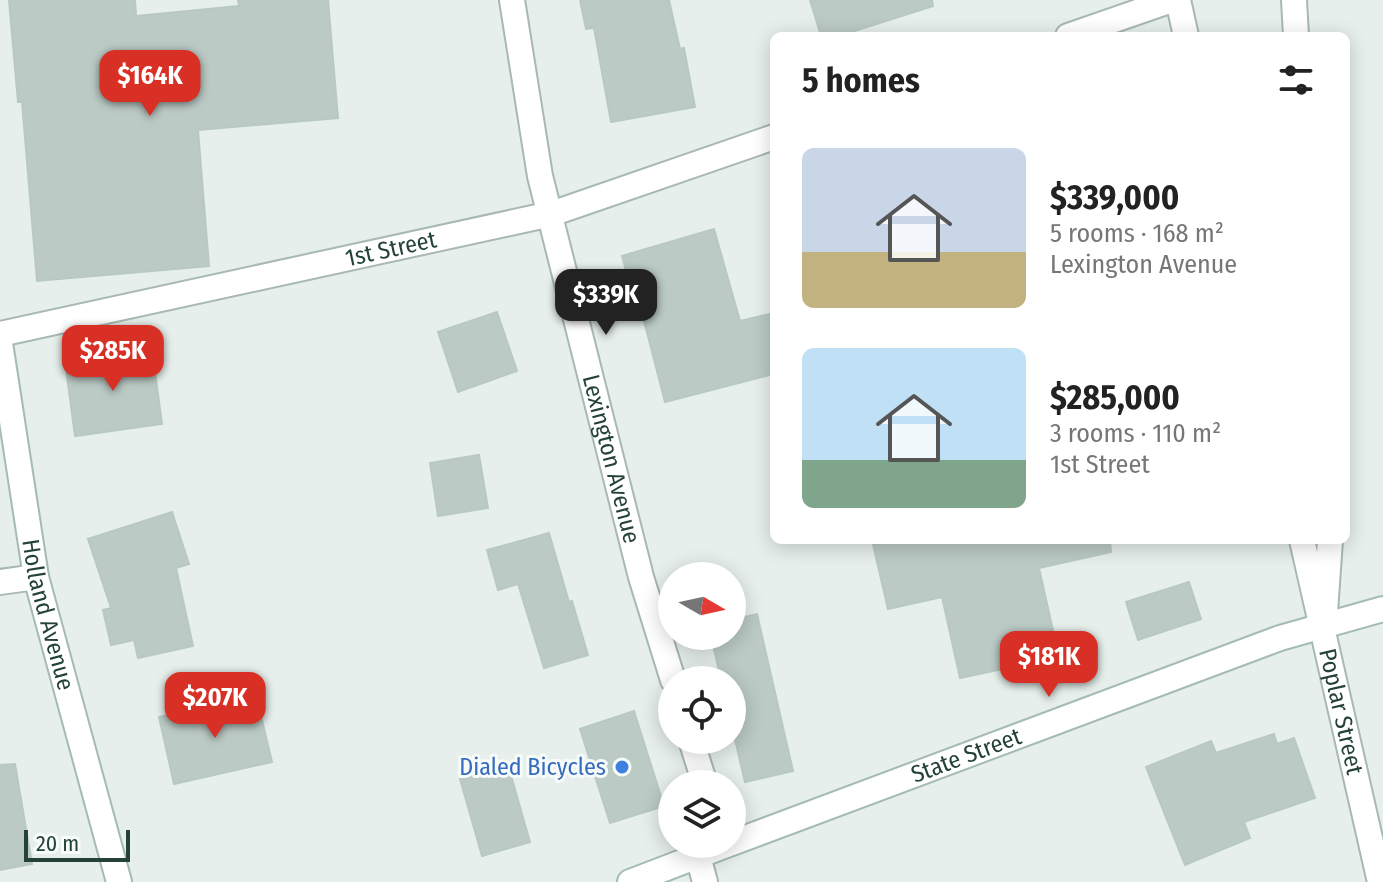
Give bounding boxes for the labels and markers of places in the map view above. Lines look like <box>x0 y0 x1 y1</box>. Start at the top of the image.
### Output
pin: $164K <box>94 50 206 118</box>
pin: $339K <box>550 269 662 337</box>
pin: $285K <box>57 325 169 393</box>
pin: $181K <box>993 631 1105 699</box>
pin: $207K <box>159 672 271 740</box>
place label: Dialed Bicycles <box>459 753 606 781</box>
marker: Dialed Bicycles <box>613 758 631 776</box>

